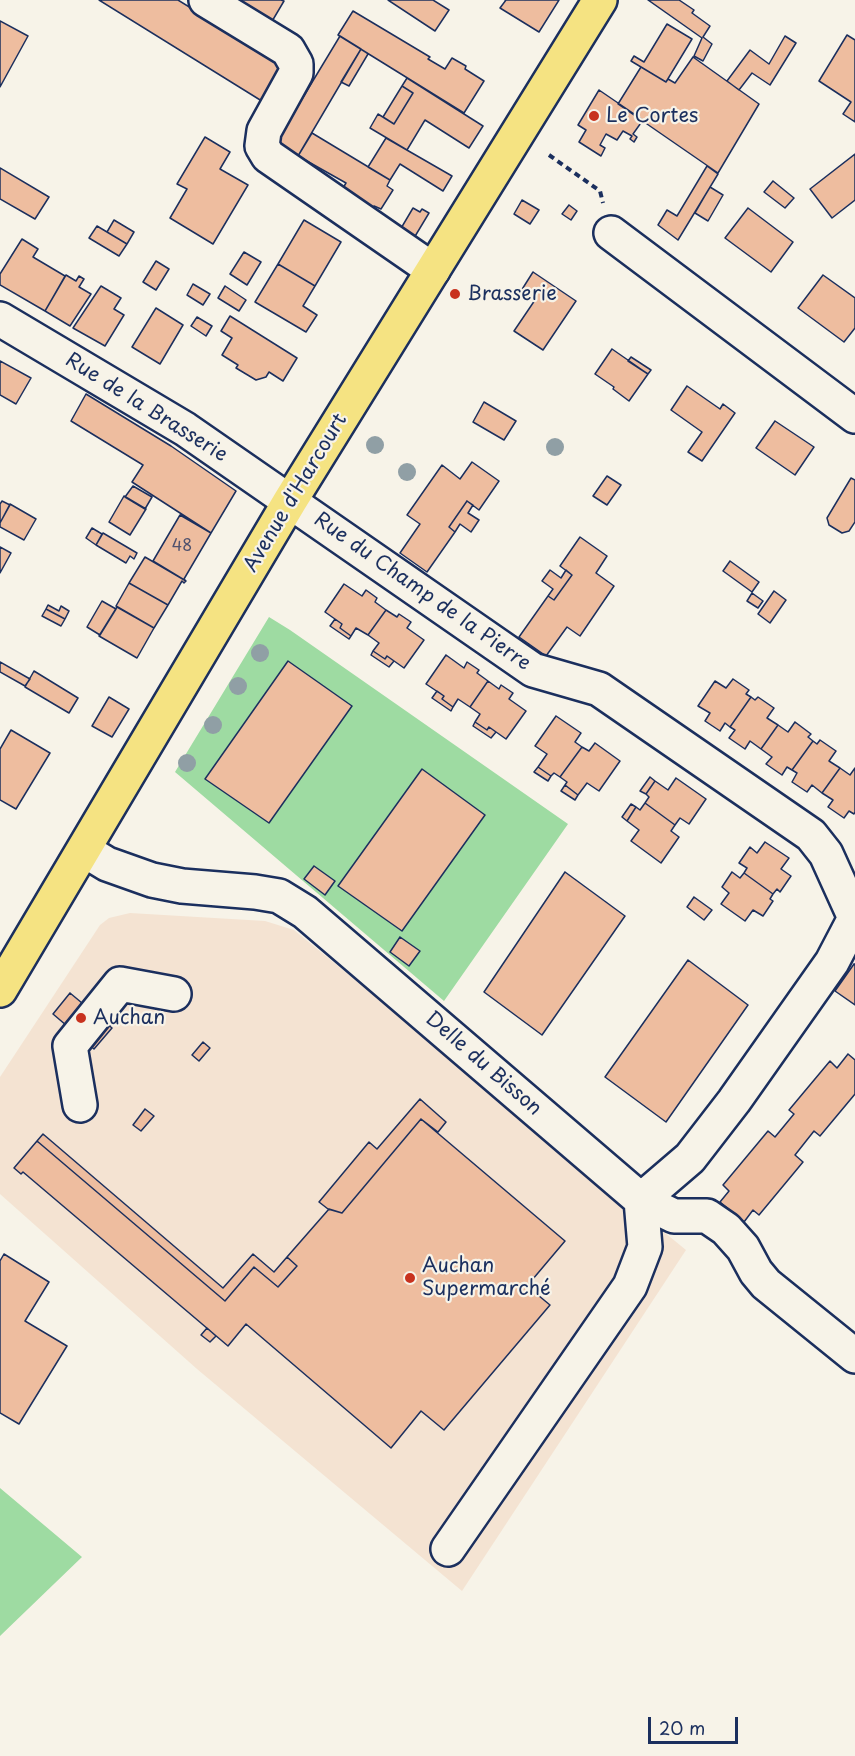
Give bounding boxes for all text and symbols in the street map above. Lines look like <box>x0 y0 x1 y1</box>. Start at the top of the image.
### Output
place label: Le Cortes <box>606 104 698 128</box>
marker: Le Cortes <box>587 109 601 123</box>
place label: Brasserie <box>467 282 557 306</box>
marker: Brasserie <box>448 287 462 301</box>
street label: Rue de la Brasserie <box>61 348 231 468</box>
street label: Avenue d'Harcourt <box>239 409 353 577</box>
street label: Rue du Champ de la Pierre <box>309 508 535 676</box>
house number: 48 <box>172 537 192 557</box>
place label: Auchan <box>93 1006 165 1030</box>
street label: Delle du Bisson <box>420 1007 546 1121</box>
marker: Auchan <box>74 1011 88 1025</box>
place label: Auchan Supermarché <box>422 1254 551 1301</box>
marker: Auchan Supermarché <box>403 1271 417 1285</box>
scale bar <box>651 1705 741 1743</box>
text: 20 m <box>659 1714 705 1741</box>

